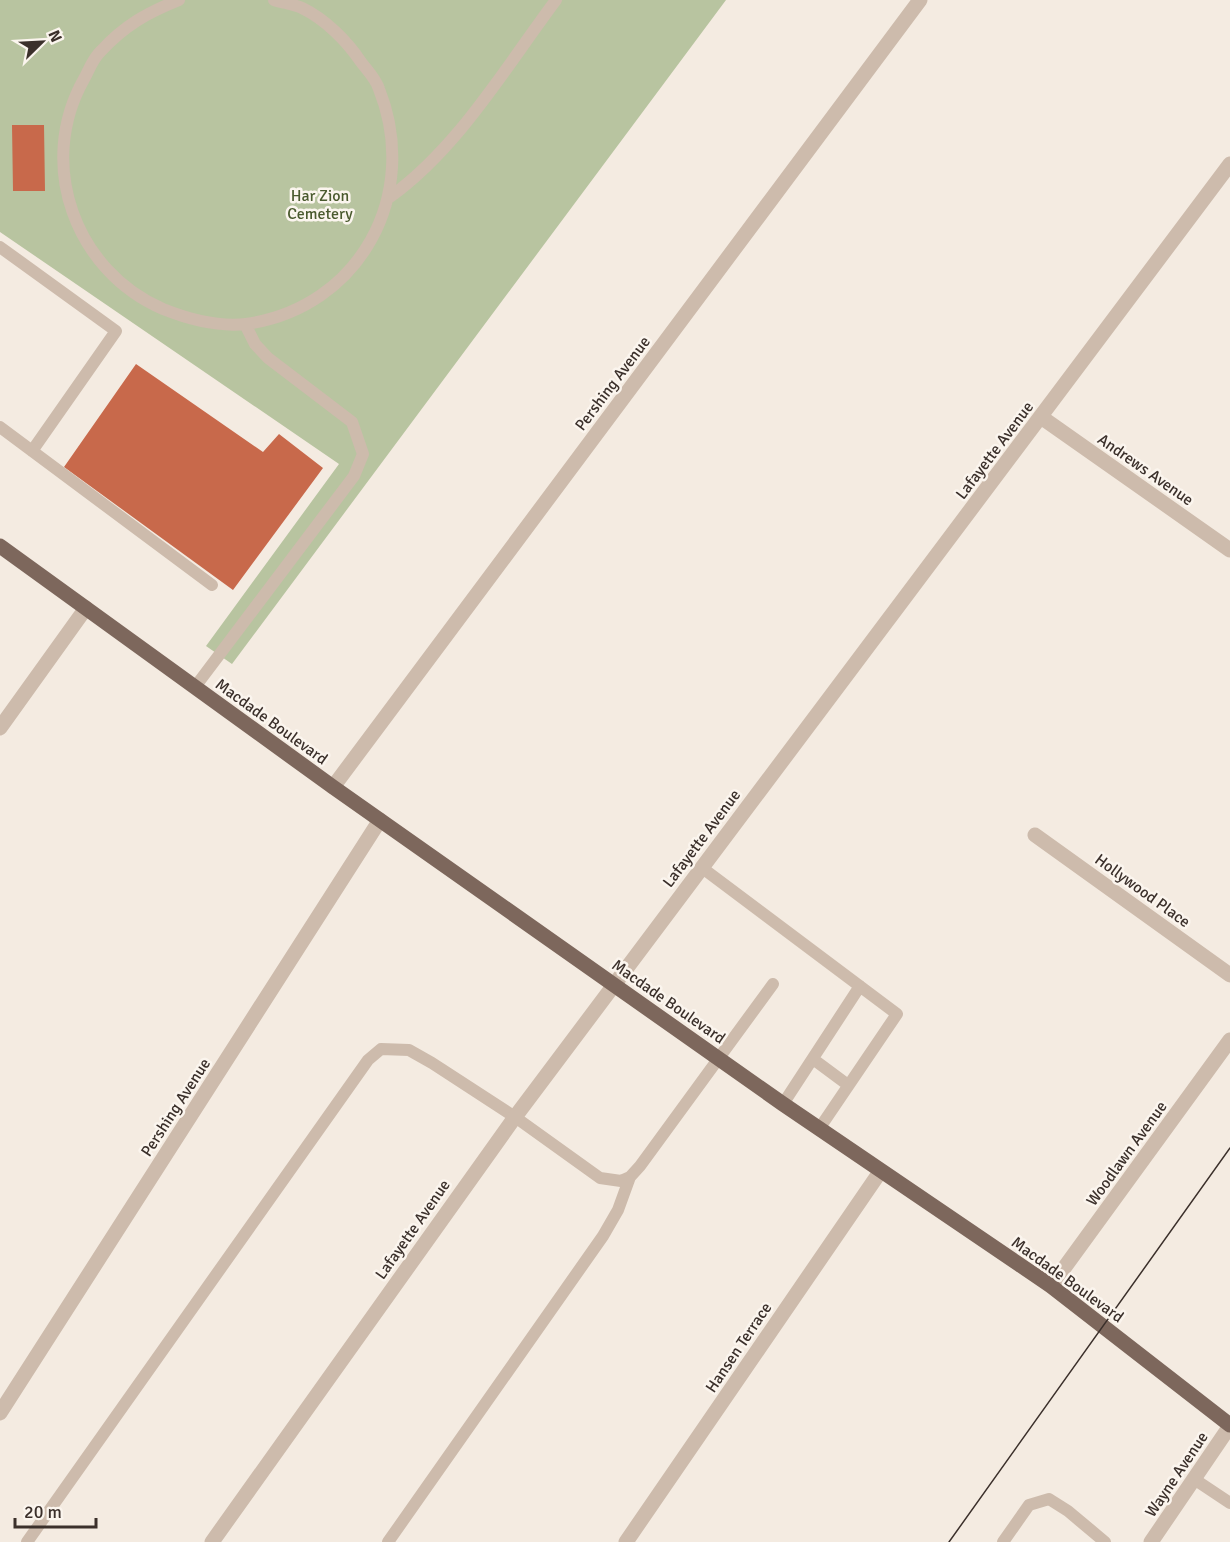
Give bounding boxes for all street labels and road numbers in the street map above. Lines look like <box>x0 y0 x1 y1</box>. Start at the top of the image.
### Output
street label: Pershing Avenue <box>571 332 655 435</box>
street label: Lafayette Avenue <box>951 398 1038 504</box>
street label: Andrews Avenue <box>1094 429 1197 510</box>
street label: Macdade Boulevard <box>211 674 331 769</box>
street label: Lafayette Avenue <box>658 786 745 892</box>
street label: Hollywood Place <box>1091 850 1194 932</box>
street label: Macdade Boulevard <box>608 955 729 1048</box>
street label: Pershing Avenue <box>137 1055 215 1161</box>
street label: Woodlawn Avenue <box>1082 1097 1172 1210</box>
street label: Lafayette Avenue <box>371 1176 455 1283</box>
street label: Macdade Boulevard <box>1007 1232 1127 1327</box>
street label: Hansen Terrace <box>701 1299 776 1397</box>
street label: Wayne Avenue <box>1141 1428 1213 1521</box>

